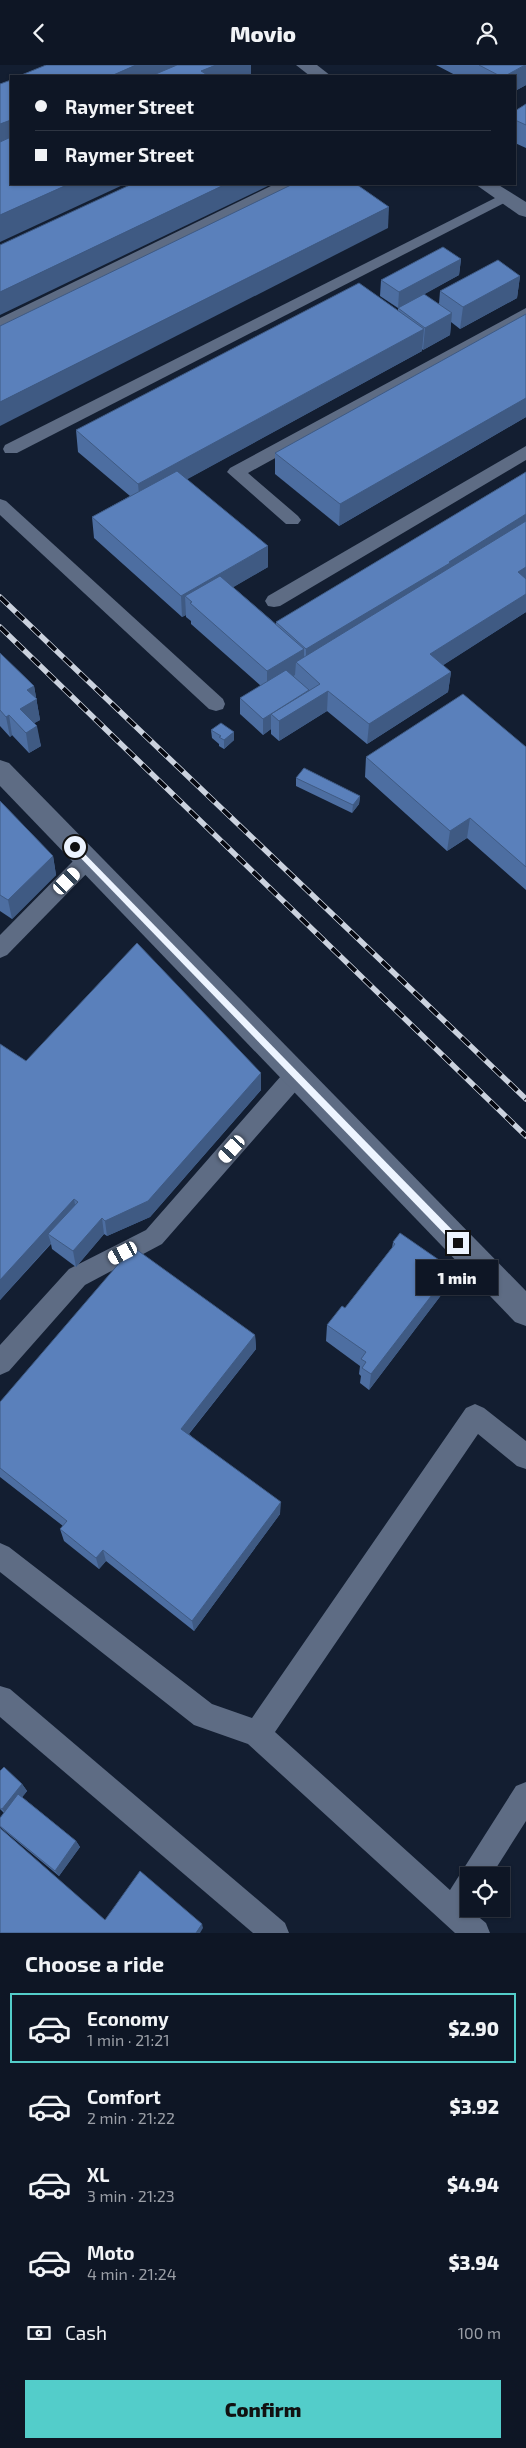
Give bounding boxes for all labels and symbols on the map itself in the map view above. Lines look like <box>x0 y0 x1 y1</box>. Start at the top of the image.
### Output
route start <box>64 836 86 858</box>
car <box>51 865 82 897</box>
car <box>216 1133 247 1165</box>
route end <box>447 1232 469 1254</box>
car <box>106 1239 139 1267</box>
callout: 1 min <box>417 1261 499 1295</box>

